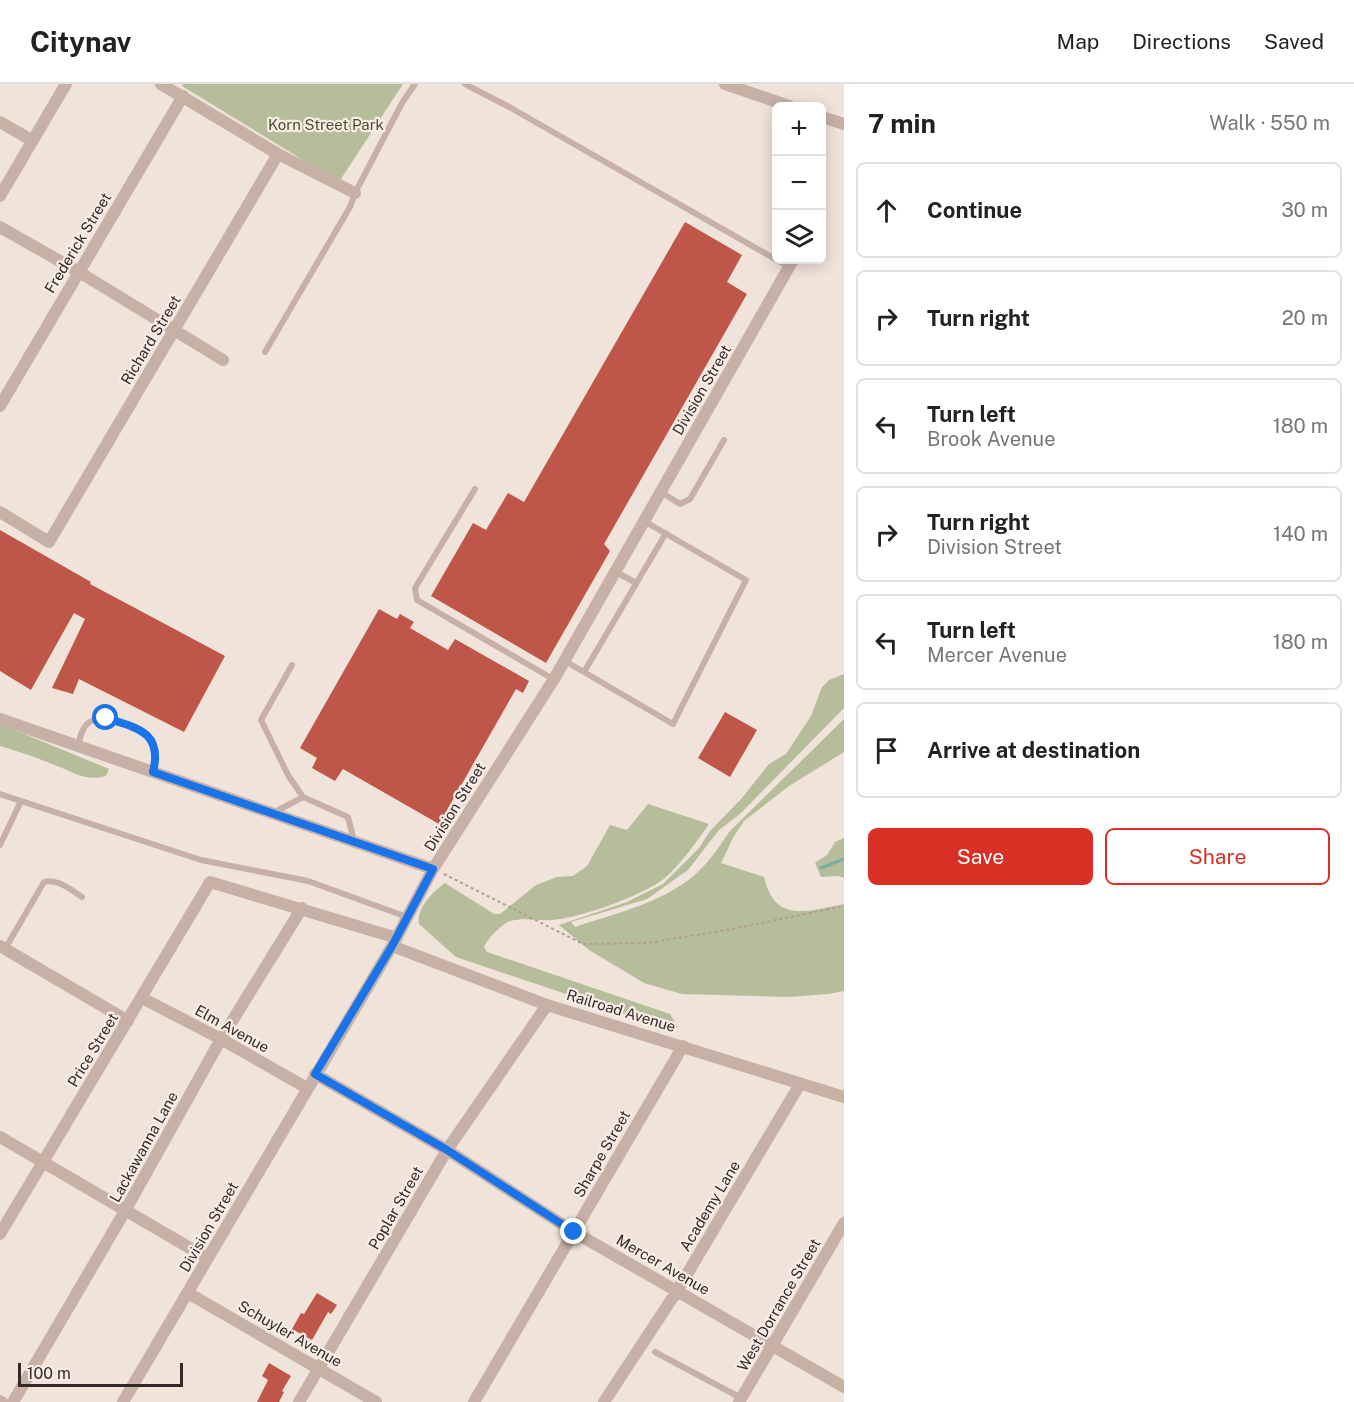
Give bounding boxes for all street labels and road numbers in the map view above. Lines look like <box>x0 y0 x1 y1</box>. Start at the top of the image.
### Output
street label: Frederick Street <box>41 189 114 296</box>
street label: Richard Street <box>117 292 184 387</box>
street label: Division Street <box>669 341 734 438</box>
street label: Division Street <box>421 759 489 854</box>
street label: Railroad Avenue <box>565 986 678 1035</box>
street label: Elm Avenue <box>192 1001 272 1056</box>
street label: Price Street <box>64 1010 121 1090</box>
street label: Lackawanna Lane <box>106 1088 181 1205</box>
street label: Sharpe Street <box>570 1107 633 1200</box>
street label: Academy Lane <box>676 1157 743 1254</box>
street label: Poplar Street <box>365 1163 426 1252</box>
street label: Division Street <box>176 1178 241 1275</box>
street label: Mercer Avenue <box>614 1231 713 1298</box>
street label: West Dorrance Street <box>734 1235 824 1374</box>
street label: Schuyler Avenue <box>235 1297 345 1370</box>

